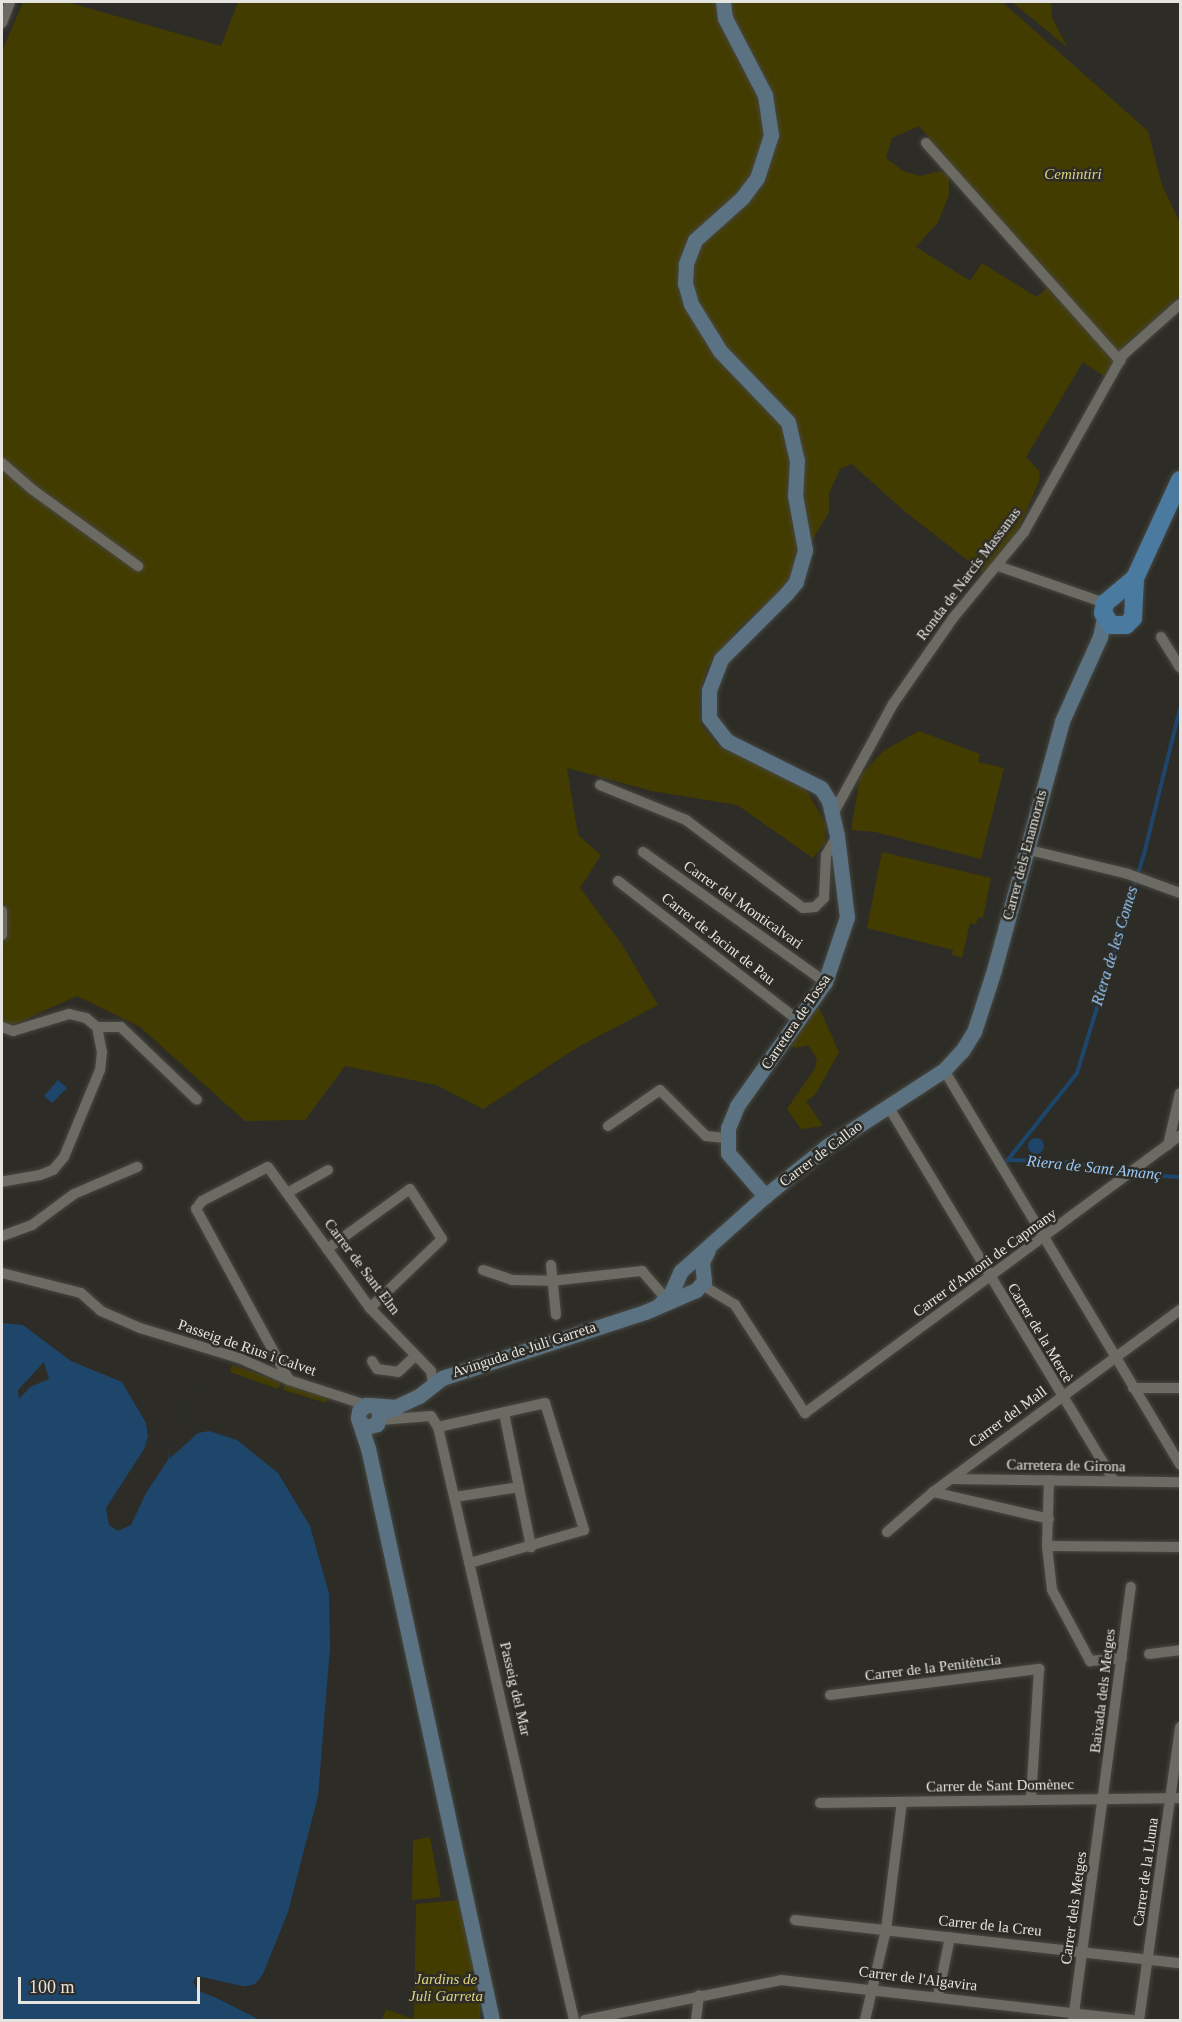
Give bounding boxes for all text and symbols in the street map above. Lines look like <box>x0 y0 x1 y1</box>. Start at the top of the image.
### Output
park label: Cemintiri <box>1044 166 1102 184</box>
street label: Ronda de Narcís Massanas <box>913 504 1025 644</box>
street label: Carrer dels Enamorats <box>999 788 1051 922</box>
street label: Carrer del Monticalvari <box>680 857 806 953</box>
water label: Riera de les Comes <box>1088 884 1142 1008</box>
street label: Carrer de Jacint de Pau <box>658 889 778 989</box>
street label: Carretera de Tossa <box>757 971 835 1073</box>
street label: Carrer de Callao <box>776 1117 866 1191</box>
water label: Riera de Sant Amanç <box>1026 1151 1162 1185</box>
street label: Carrer d'Antoni de Capmany <box>910 1205 1060 1321</box>
street label: Carrer de Sant Elm <box>320 1216 404 1318</box>
street label: Carrer de la Mercè <box>1003 1280 1077 1386</box>
street label: Passeig de Rius i Calvet <box>176 1316 318 1380</box>
street label: Avinguda de Juli Garreta <box>450 1318 598 1382</box>
street label: Carrer del Mall <box>965 1383 1051 1451</box>
street label: Carretera de Girona <box>1006 1456 1126 1476</box>
street label: Baixada dels Metges <box>1086 1628 1120 1754</box>
street label: Passeig del Mar <box>495 1640 535 1738</box>
street label: Carrer de la Penitència <box>864 1651 1002 1685</box>
street label: Carrer de Sant Domènec <box>926 1776 1074 1796</box>
street label: Carrer de la Lluna <box>1129 1817 1163 1927</box>
street label: Carrer dels Metges <box>1057 1850 1091 1966</box>
street label: Carrer de la Creu <box>937 1912 1043 1940</box>
street label: Carrer de l'Algavira <box>858 1963 978 1995</box>
scale bar <box>21 1965 202 2003</box>
park label: Jardins de Juli Garreta <box>409 1970 483 2005</box>
text: 100 m <box>29 1977 75 1997</box>

